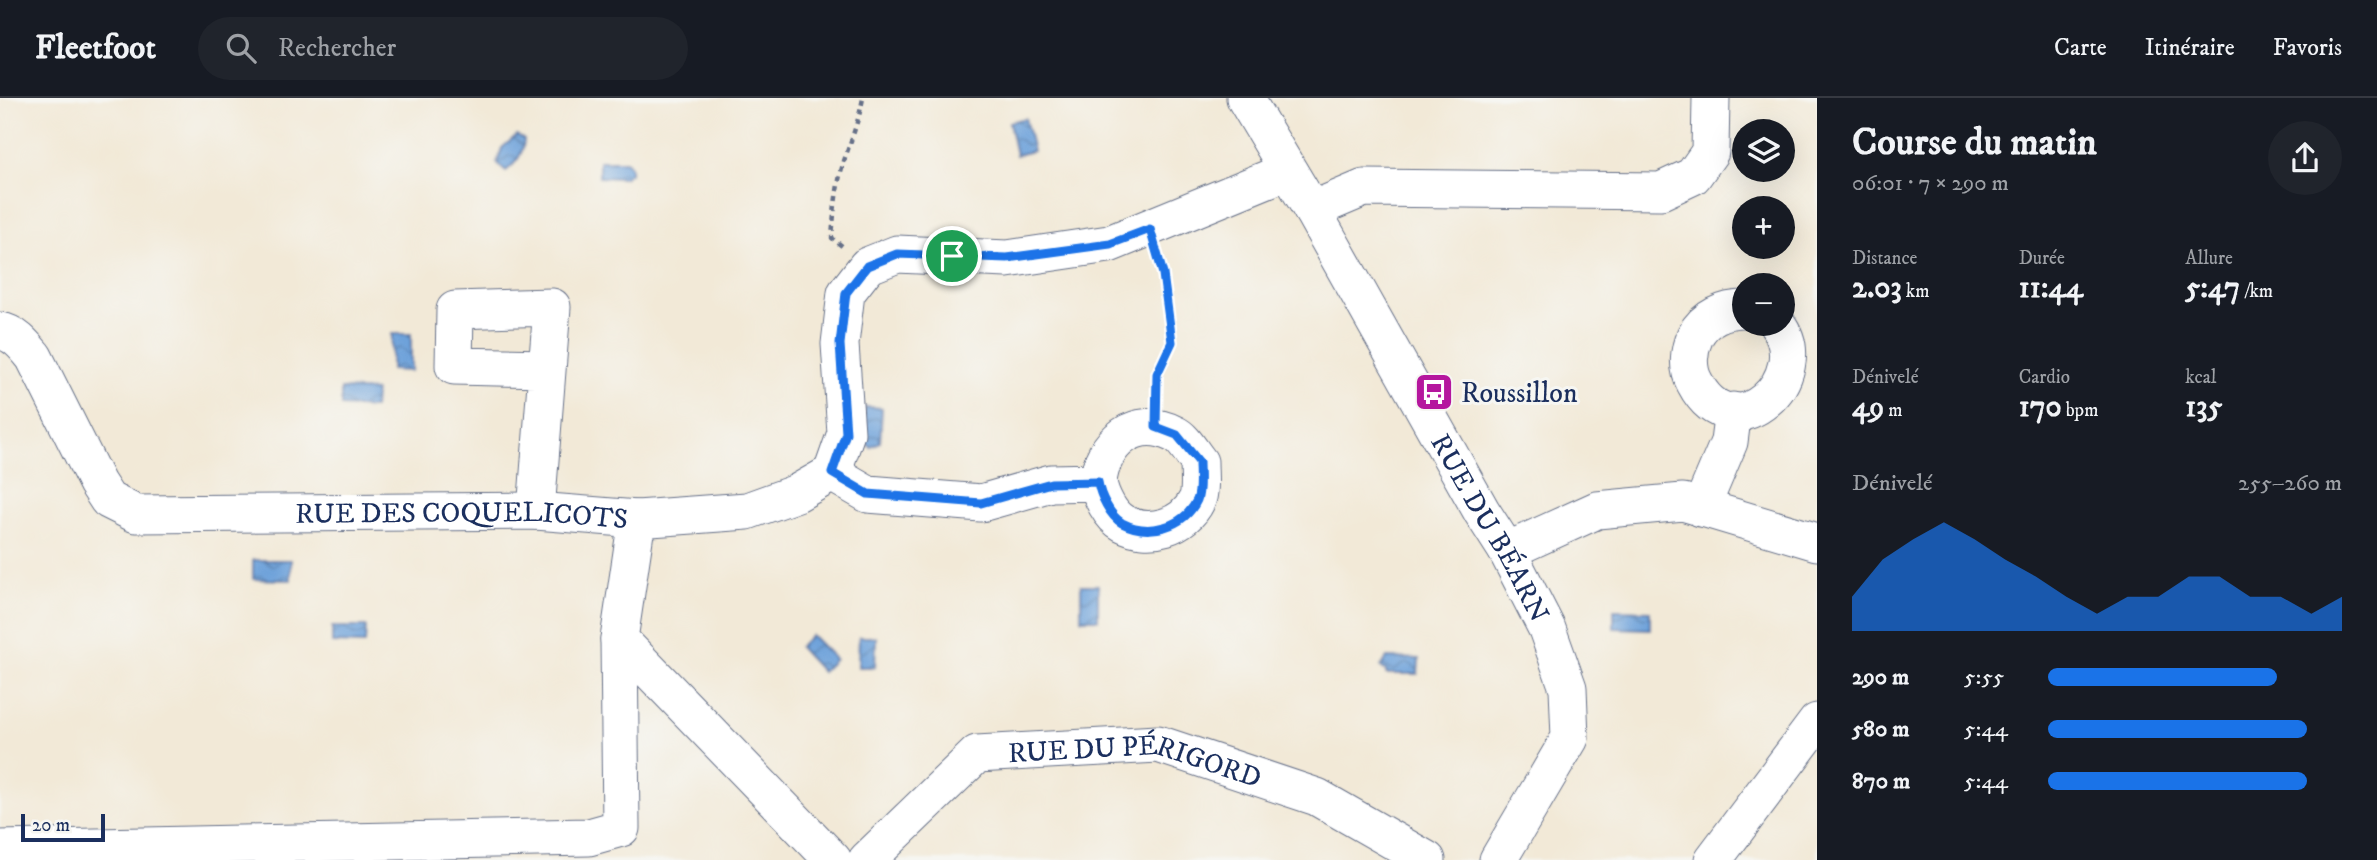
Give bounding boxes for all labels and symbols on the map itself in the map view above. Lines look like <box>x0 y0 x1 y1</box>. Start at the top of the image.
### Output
pin <box>922 226 982 286</box>
bus stop icon: Roussillon <box>1413 371 1455 413</box>
place label: Roussillon <box>1461 376 1578 411</box>
street label: RUE DU BÉARN <box>1422 428 1556 628</box>
street label: RUE DES COQUELICOTS <box>295 495 629 537</box>
street label: RUE DU PÉRIGORD <box>1007 728 1266 796</box>
scale bar <box>21 811 105 843</box>

